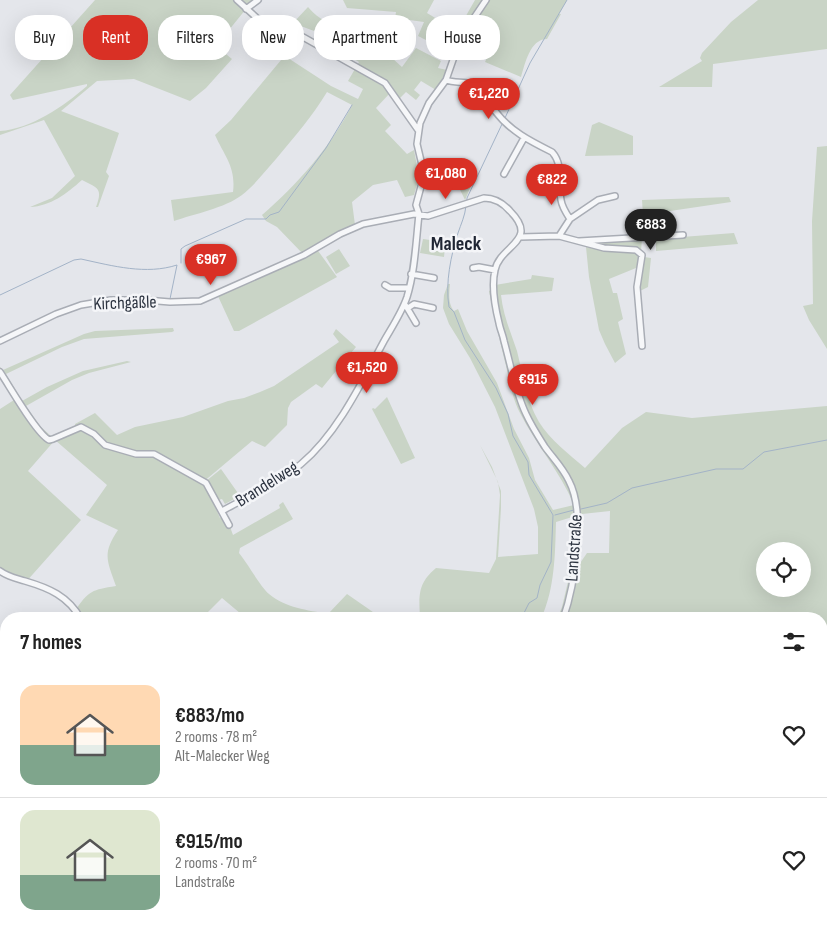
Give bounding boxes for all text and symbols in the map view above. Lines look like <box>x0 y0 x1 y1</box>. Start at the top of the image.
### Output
chip: Buy <box>15 15 73 60</box>
chip: Rent <box>83 15 148 60</box>
chip: Filters <box>158 15 232 60</box>
chip: New <box>242 15 304 60</box>
chip: Apartment <box>314 15 416 60</box>
chip: House <box>426 15 500 60</box>
pin: €1,220 <box>448 78 530 120</box>
text: €1,220 <box>469 84 509 103</box>
pin: €1,080 <box>405 158 487 200</box>
text: €1,080 <box>425 164 467 183</box>
pin: €822 <box>522 164 582 206</box>
text: €822 <box>537 170 567 189</box>
pin: €883 <box>621 208 681 251</box>
text: €883 <box>636 215 666 234</box>
district label: Maleck <box>431 232 482 256</box>
pin: €967 <box>181 244 241 286</box>
text: €967 <box>196 250 226 269</box>
street label: Kirchgäßle <box>93 291 157 315</box>
pin: €1,520 <box>326 352 408 394</box>
text: €1,520 <box>347 358 387 377</box>
pin: €915 <box>503 364 563 406</box>
text: €915 <box>518 370 548 389</box>
street label: Brandelweg <box>232 457 302 511</box>
street label: Landstraße <box>561 514 587 582</box>
map controls <box>756 542 811 597</box>
button: locate <box>756 542 811 597</box>
icon: filters <box>780 628 808 656</box>
text: 7 homes <box>20 630 82 655</box>
text: €883/mo <box>175 703 244 728</box>
icon: home <box>60 705 120 765</box>
icon: heart <box>780 721 808 749</box>
text: 2 rooms · 78 m² <box>175 728 257 747</box>
text: Alt-Malecker Weg <box>175 747 270 766</box>
text: €915/mo <box>175 829 243 854</box>
icon: home <box>60 830 120 890</box>
icon: heart <box>780 846 808 874</box>
text: 2 rooms · 70 m² <box>175 854 257 873</box>
text: Landstraße <box>175 873 235 892</box>

